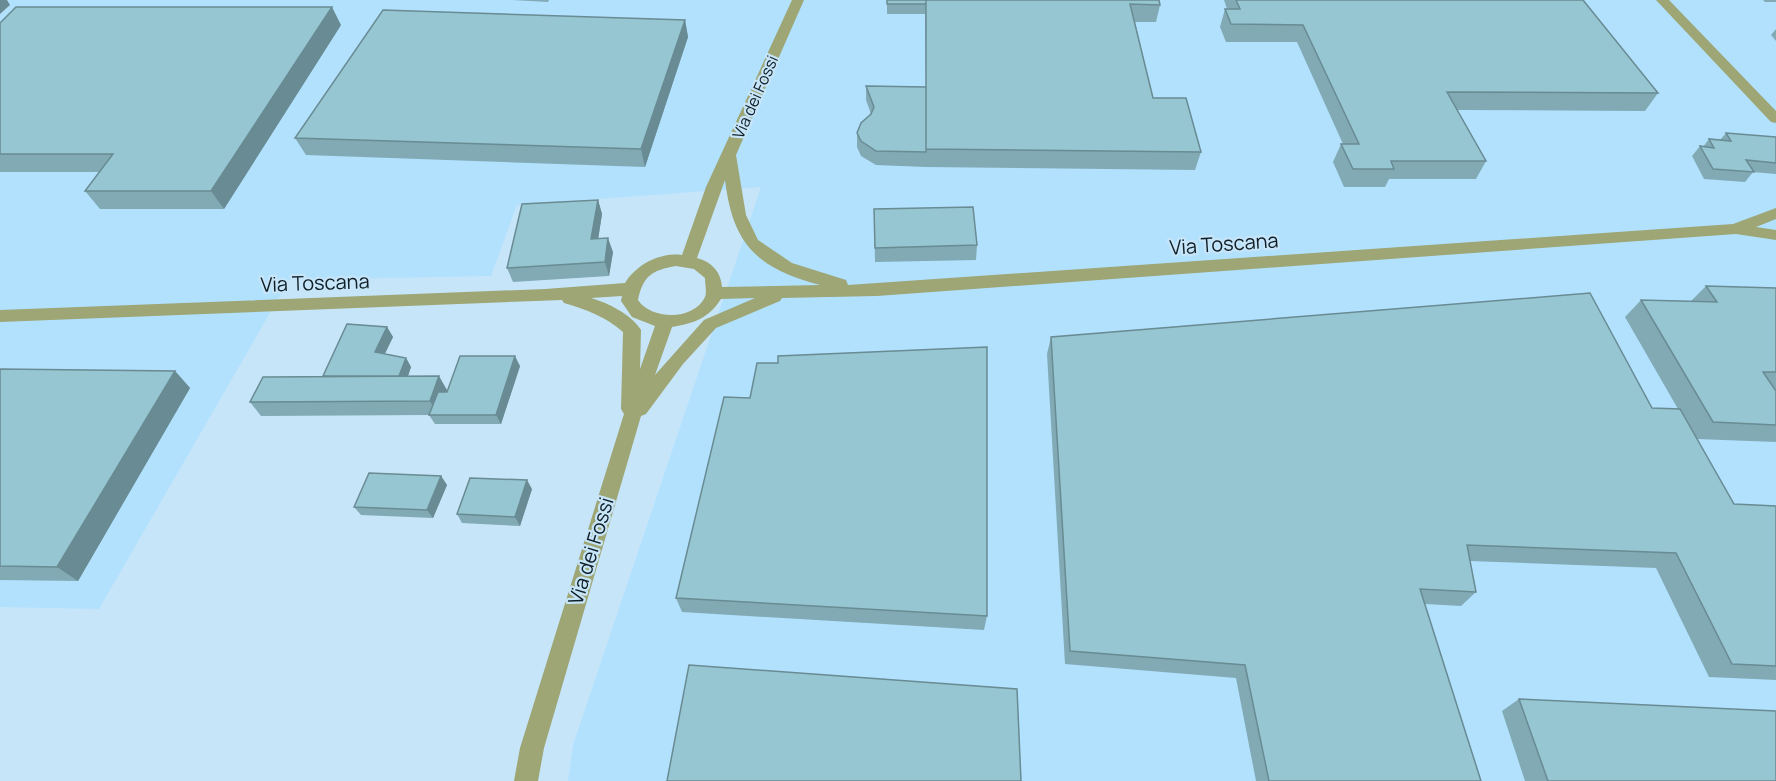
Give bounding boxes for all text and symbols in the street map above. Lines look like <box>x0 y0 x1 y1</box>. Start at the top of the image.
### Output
street label: Via dei Fossi <box>727 52 783 142</box>
street label: Via Toscana <box>1169 226 1279 261</box>
street label: Via Toscana <box>260 267 370 298</box>
street label: Via dei Fossi <box>561 494 620 608</box>

